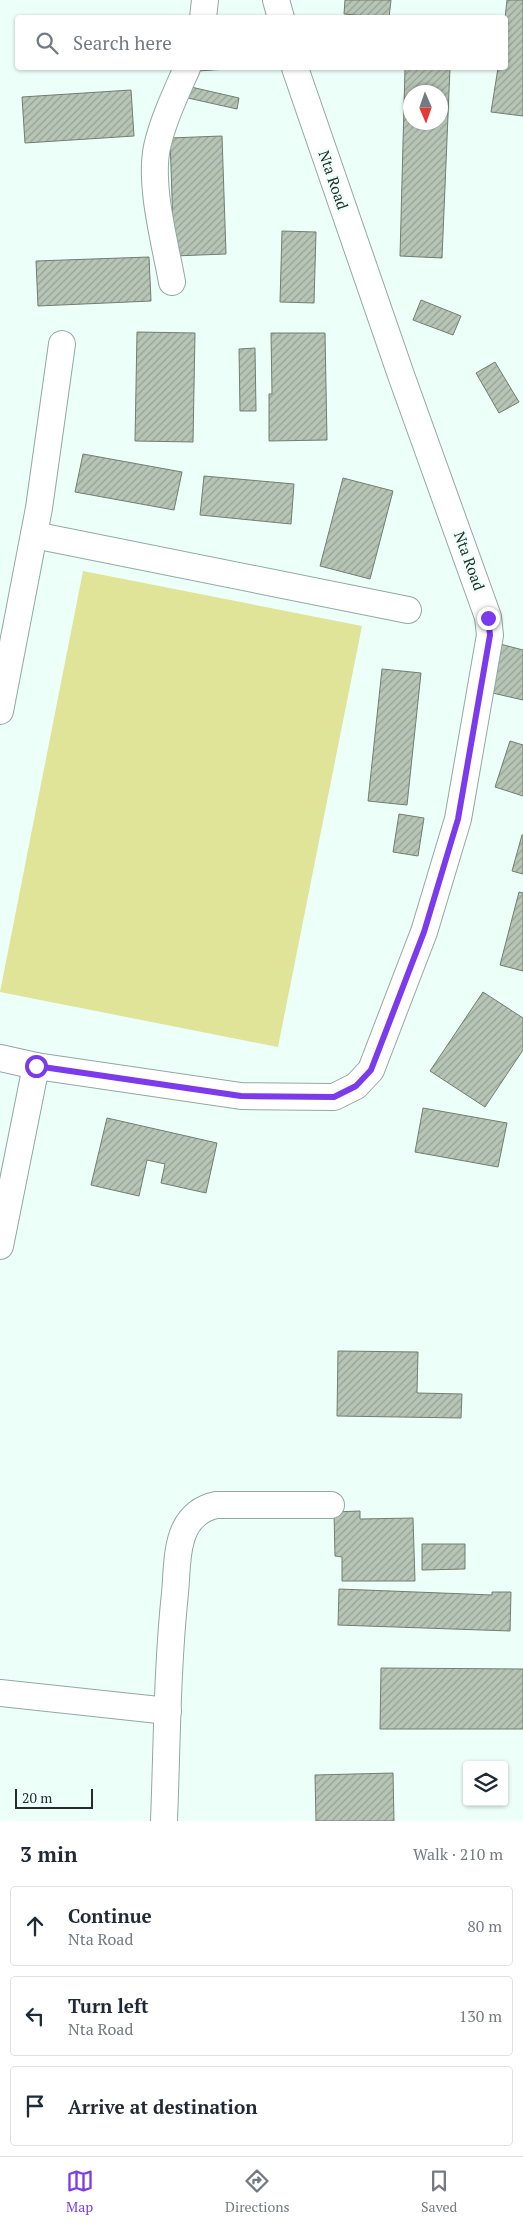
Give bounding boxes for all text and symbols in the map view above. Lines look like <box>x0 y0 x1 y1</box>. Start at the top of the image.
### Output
search box <box>15 15 508 70</box>
icon: search <box>33 29 61 57</box>
text: Search here <box>73 30 172 55</box>
north arrow <box>403 85 448 130</box>
street label: Nta Road <box>315 147 353 212</box>
street label: Nta Road <box>450 528 490 593</box>
route end <box>477 607 500 630</box>
route start <box>25 1055 48 1078</box>
map controls <box>463 1761 508 1806</box>
button: layers <box>463 1761 508 1806</box>
scale bar <box>15 1786 92 1809</box>
text: 20 m <box>22 1788 52 1807</box>
text: 3 min <box>20 1840 77 1868</box>
text: Walk · 210 m <box>413 1843 503 1865</box>
text: Continue <box>68 1903 152 1928</box>
icon: ahead <box>21 1912 49 1940</box>
text: 80 m <box>467 1915 502 1937</box>
text: Nta Road <box>68 1928 133 1950</box>
text: Turn left <box>68 1993 149 2018</box>
icon: left <box>21 2002 49 2030</box>
text: 130 m <box>459 2005 502 2027</box>
text: Nta Road <box>68 2018 133 2040</box>
icon: arrive <box>21 2092 49 2120</box>
text: Arrive at destination <box>68 2094 257 2119</box>
tab: Map <box>66 2167 94 2216</box>
tab: Directions <box>225 2167 290 2216</box>
tab: Saved <box>421 2167 457 2216</box>

